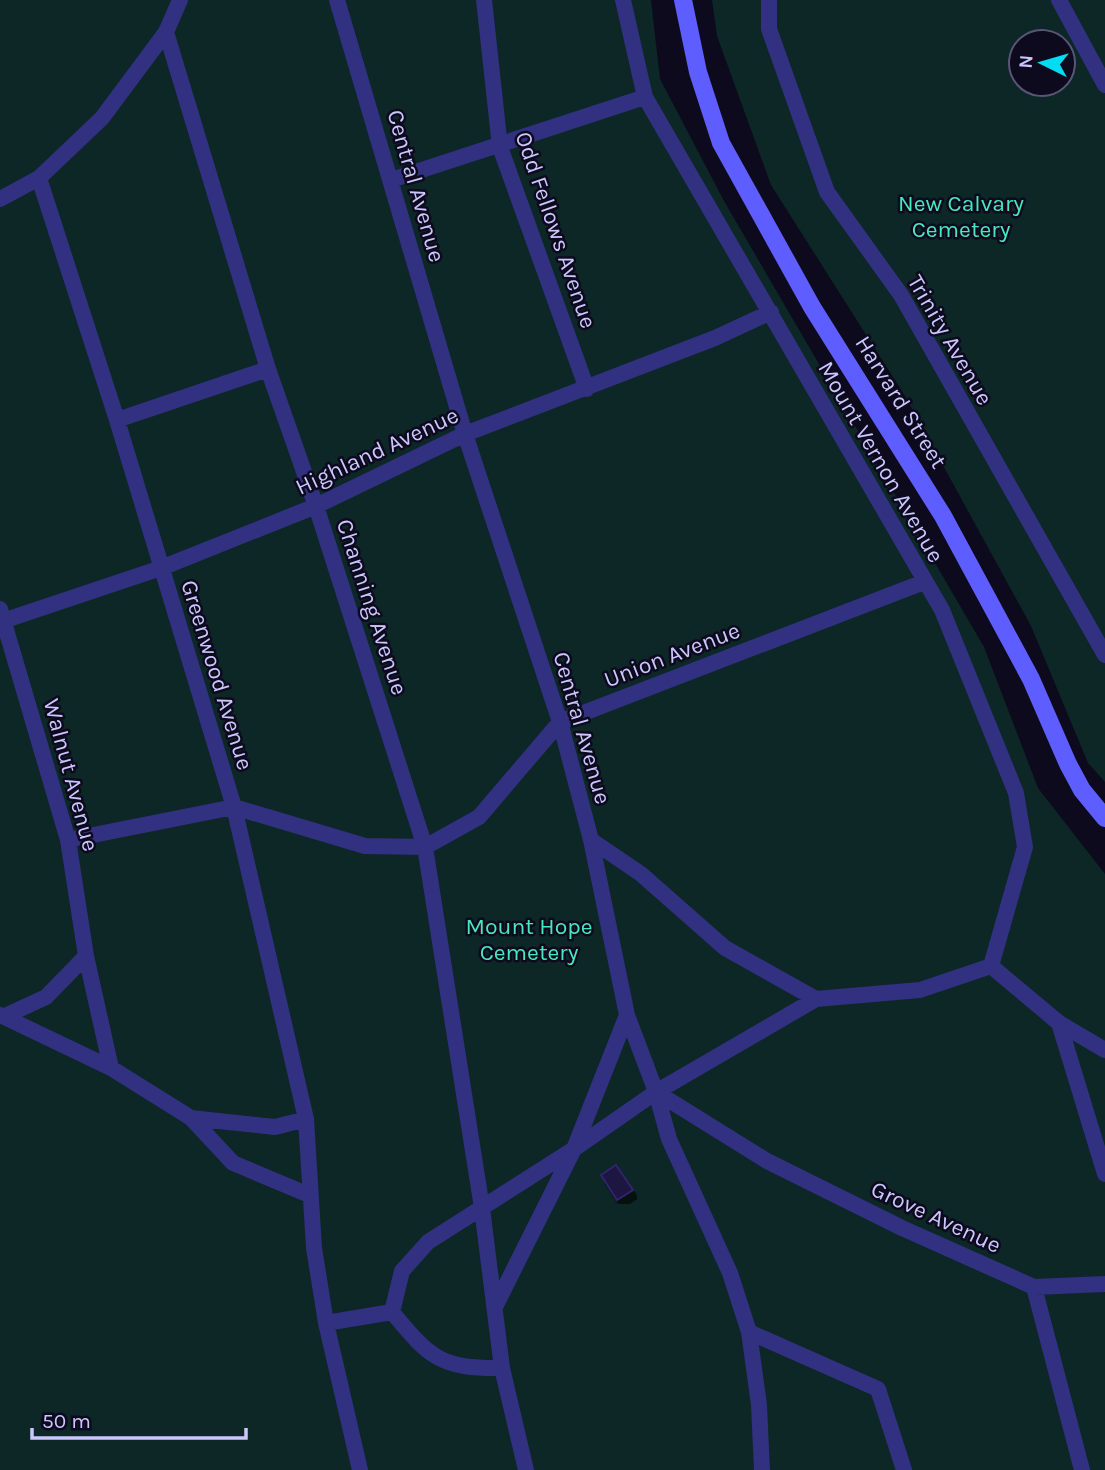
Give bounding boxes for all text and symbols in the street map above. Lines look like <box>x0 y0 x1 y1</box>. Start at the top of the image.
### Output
north arrow <box>1007 28 1077 98</box>
text: N <box>1015 54 1038 69</box>
street label: Central Avenue <box>381 107 451 265</box>
street label: Odd Fellows Avenue <box>510 128 602 332</box>
park label: New Calvary Cemetery <box>898 190 1024 243</box>
street label: Trinity Avenue <box>902 270 998 410</box>
street label: Harvard Street <box>850 331 953 474</box>
street label: Mount Vernon Avenue <box>812 357 950 567</box>
street label: Highland Avenue <box>291 401 463 501</box>
street label: Channing Avenue <box>331 516 413 698</box>
street label: Greenwood Avenue <box>175 577 259 773</box>
street label: Union Avenue <box>600 617 744 693</box>
street label: Central Avenue <box>547 649 617 807</box>
street label: Walnut Avenue <box>38 696 104 854</box>
park label: Mount Hope Cemetery <box>465 913 593 966</box>
street label: Grove Avenue <box>867 1175 1005 1259</box>
scale bar <box>32 1396 245 1440</box>
text: 50 m <box>42 1409 91 1433</box>

